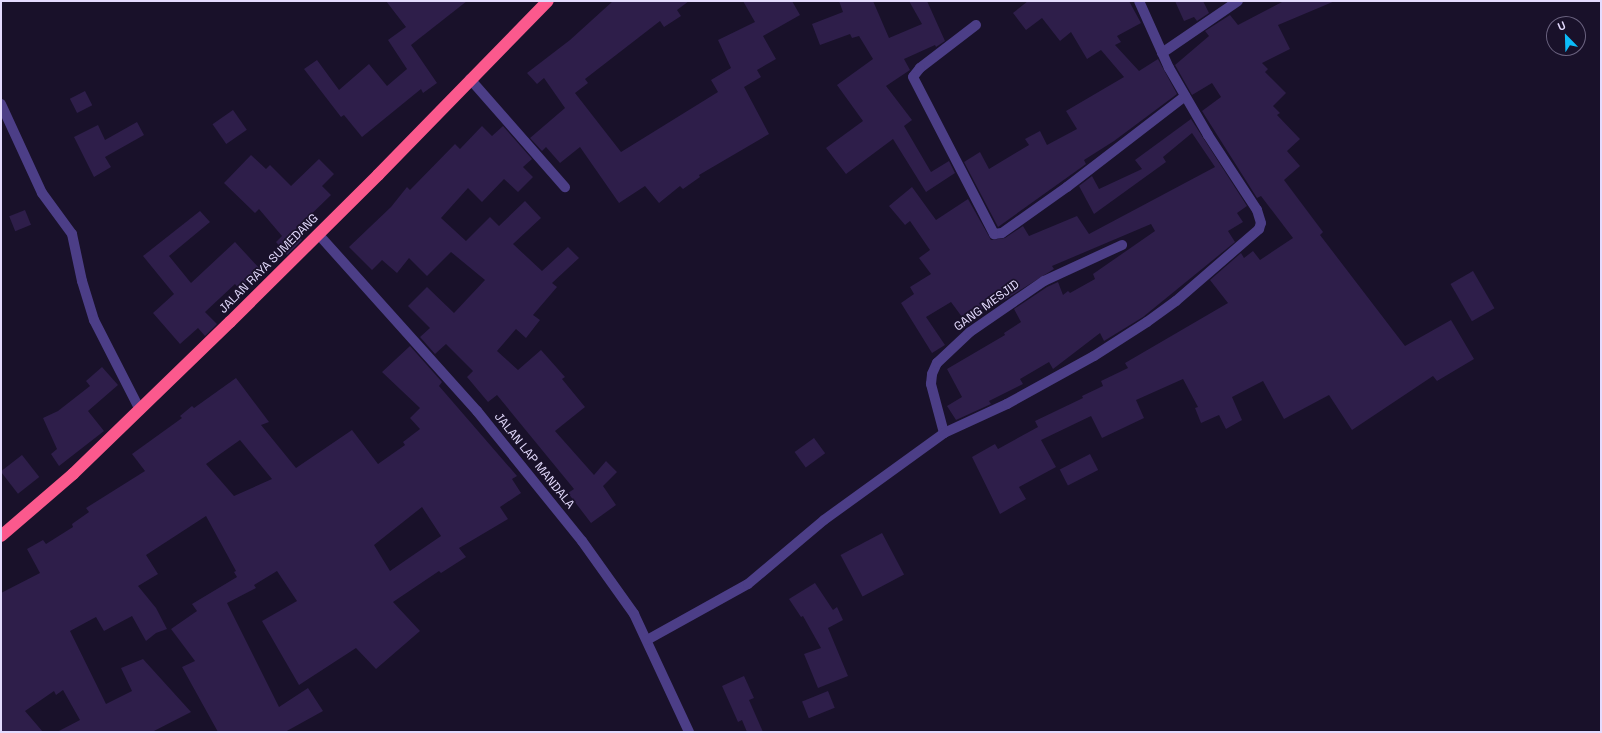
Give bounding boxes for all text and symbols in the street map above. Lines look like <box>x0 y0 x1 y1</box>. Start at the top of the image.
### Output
north arrow <box>1546 16 1586 56</box>
text: U <box>1556 18 1568 34</box>
street label: JALAN RAYA SUMEDANG <box>216 211 322 317</box>
street label: GANG MESJID <box>952 278 1022 334</box>
street label: JALAN LAP MANDALA <box>491 410 577 512</box>

